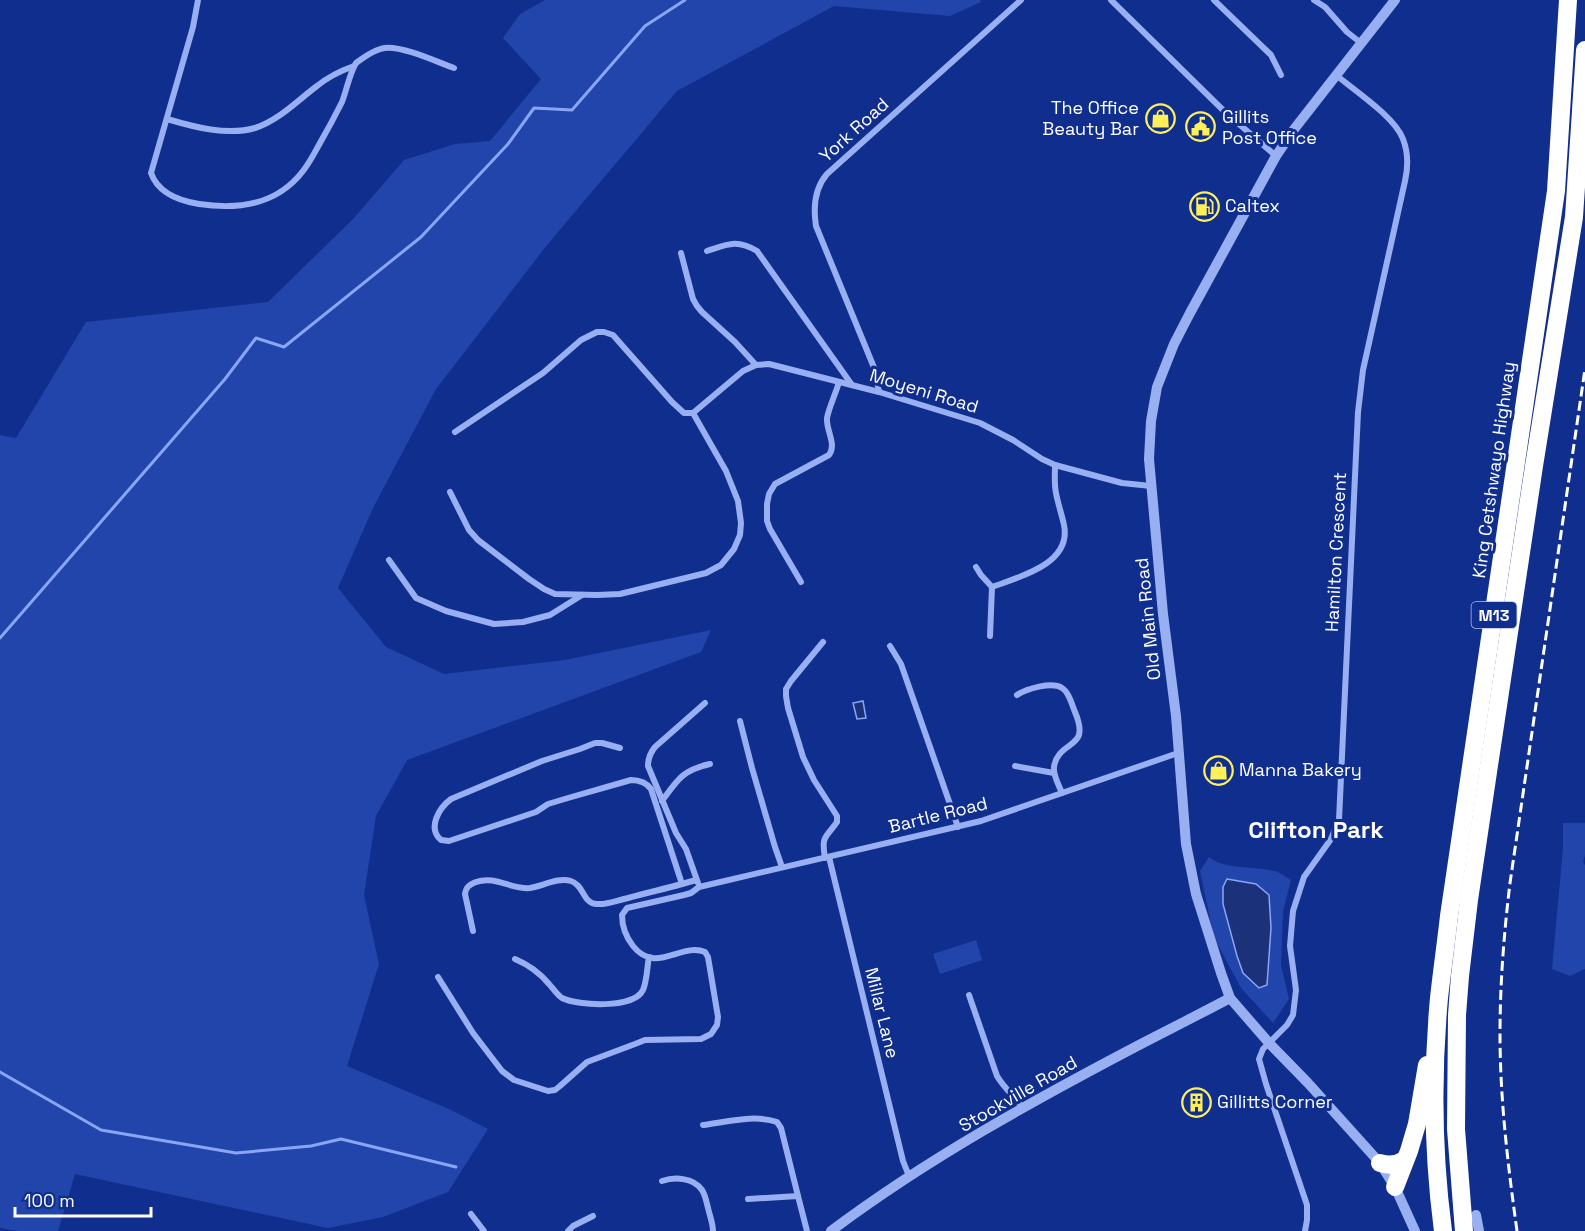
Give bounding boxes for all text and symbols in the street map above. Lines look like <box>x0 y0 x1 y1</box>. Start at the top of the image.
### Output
street label: York Road <box>814 92 893 167</box>
place label: The Office Beauty Bar <box>1042 96 1139 140</box>
shop icon: The Office Beauty Bar <box>1144 102 1176 134</box>
place label: Gillits Post Office <box>1222 105 1317 149</box>
public building icon: Gillits Post Office <box>1185 111 1217 143</box>
fuel station icon: Caltex <box>1188 190 1220 222</box>
place label: Caltex <box>1225 194 1280 217</box>
street label: King Cetshwayo Highway <box>1467 360 1520 580</box>
street label: Moyeni Road <box>867 363 981 418</box>
street label: Hamilton Crescent <box>1320 472 1351 632</box>
street label: Old Main Road <box>1130 557 1165 681</box>
road number: M13 <box>1472 602 1516 628</box>
shop icon: Manna Bakery <box>1202 754 1234 786</box>
place label: Manna Bakery <box>1239 758 1362 781</box>
street label: Bartle Road <box>886 791 990 838</box>
district label: Clifton Park <box>1248 814 1384 845</box>
street label: Millar Lane <box>860 965 905 1061</box>
street label: Stockville Road <box>954 1050 1081 1137</box>
building icon: Gillitts Corner <box>1180 1086 1212 1118</box>
place label: Gillitts Corner <box>1217 1090 1333 1113</box>
scale bar <box>15 1180 152 1218</box>
text: 100 m <box>24 1189 75 1212</box>

